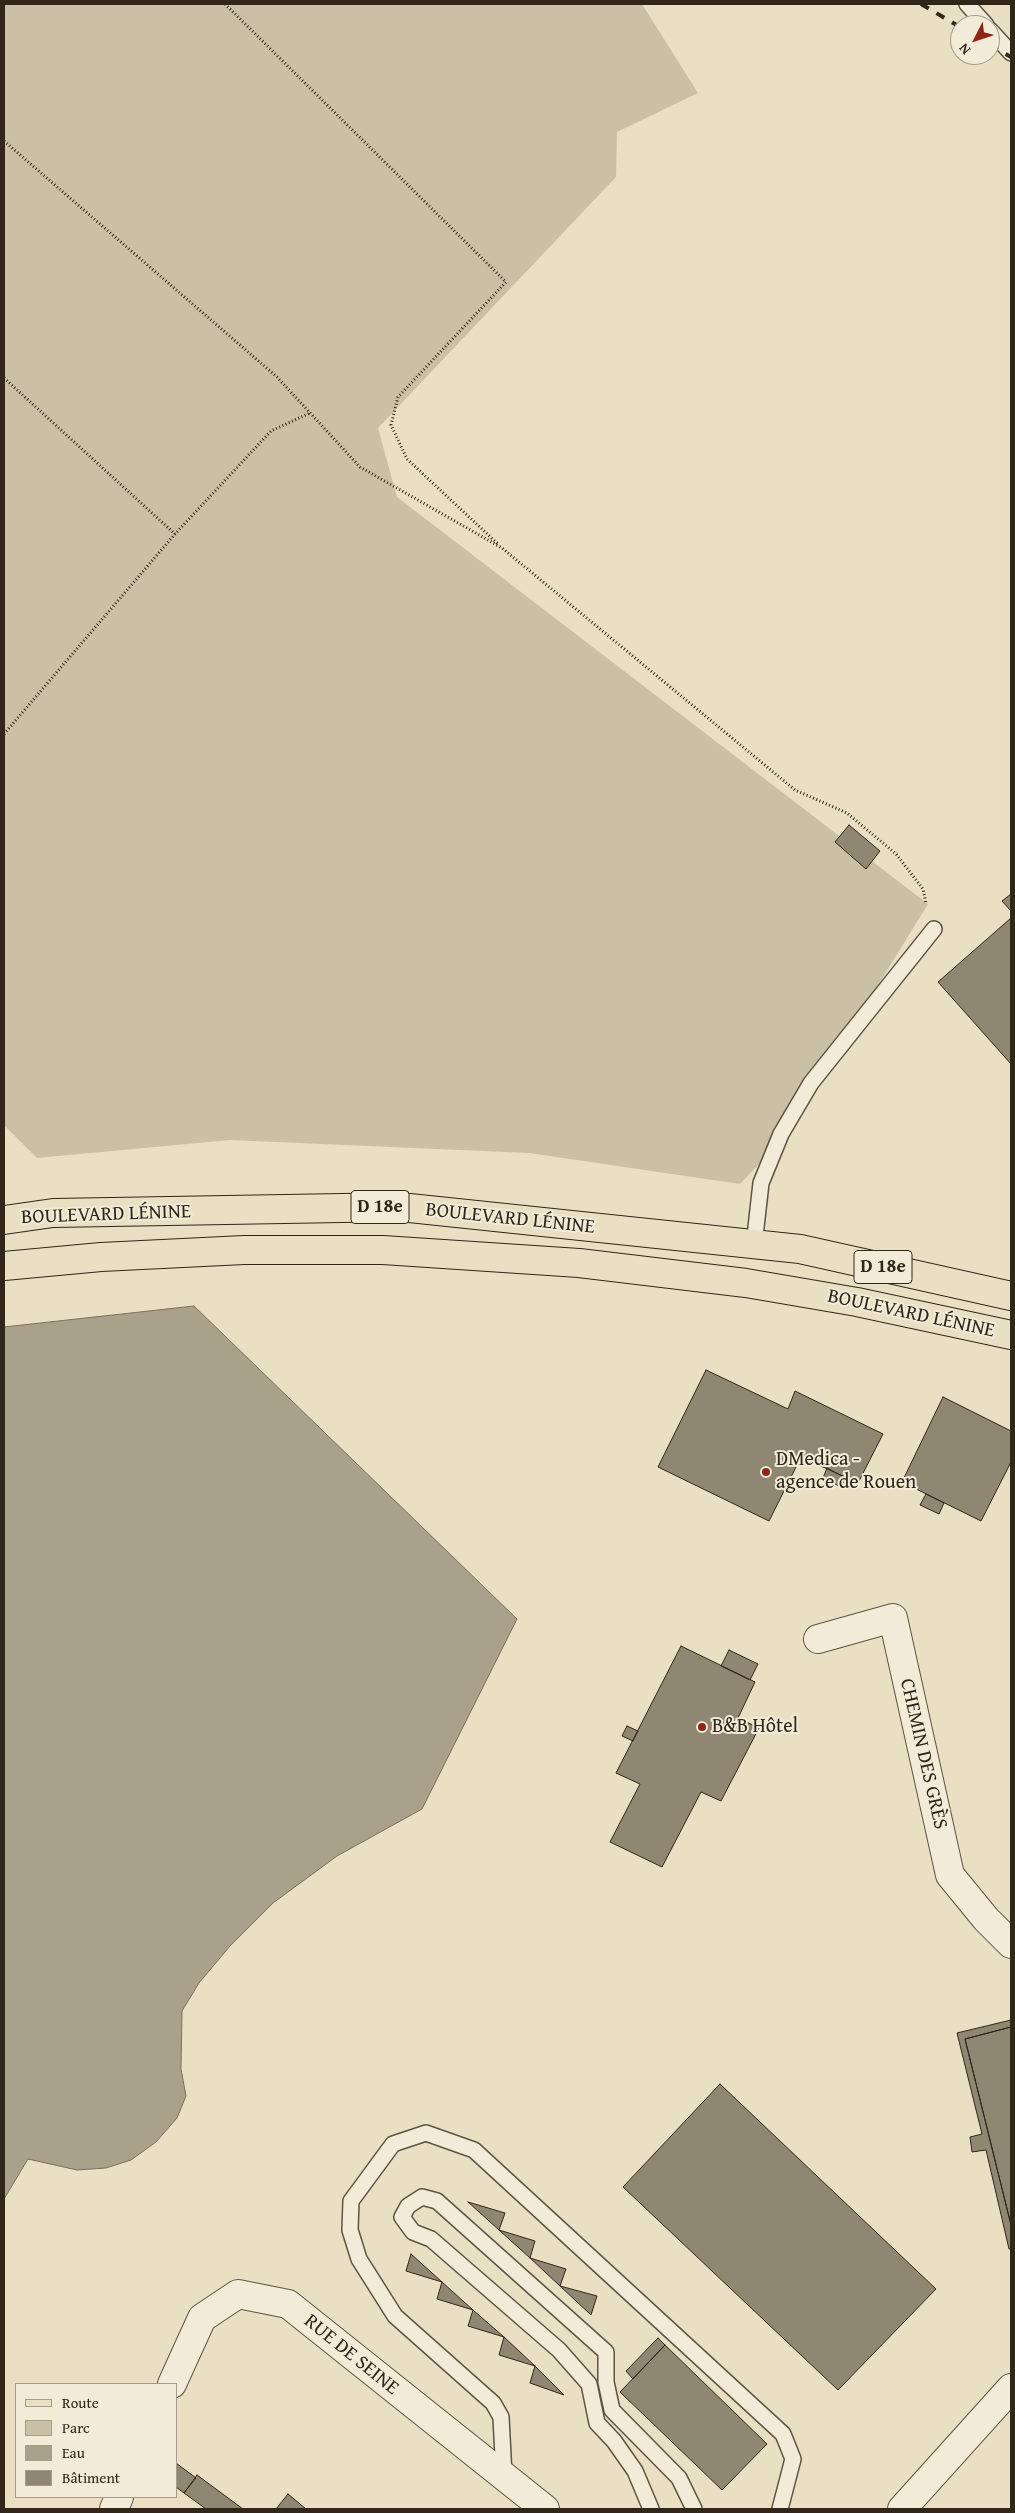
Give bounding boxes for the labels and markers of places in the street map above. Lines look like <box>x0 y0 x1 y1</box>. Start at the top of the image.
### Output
place label: DMedica - agence de Rouen <box>776 1448 916 1495</box>
marker: DMedica - agence de Rouen <box>760 1466 772 1478</box>
place label: B&B Hôtel <box>712 1715 798 1739</box>
marker: B&B Hôtel <box>696 1721 708 1733</box>

